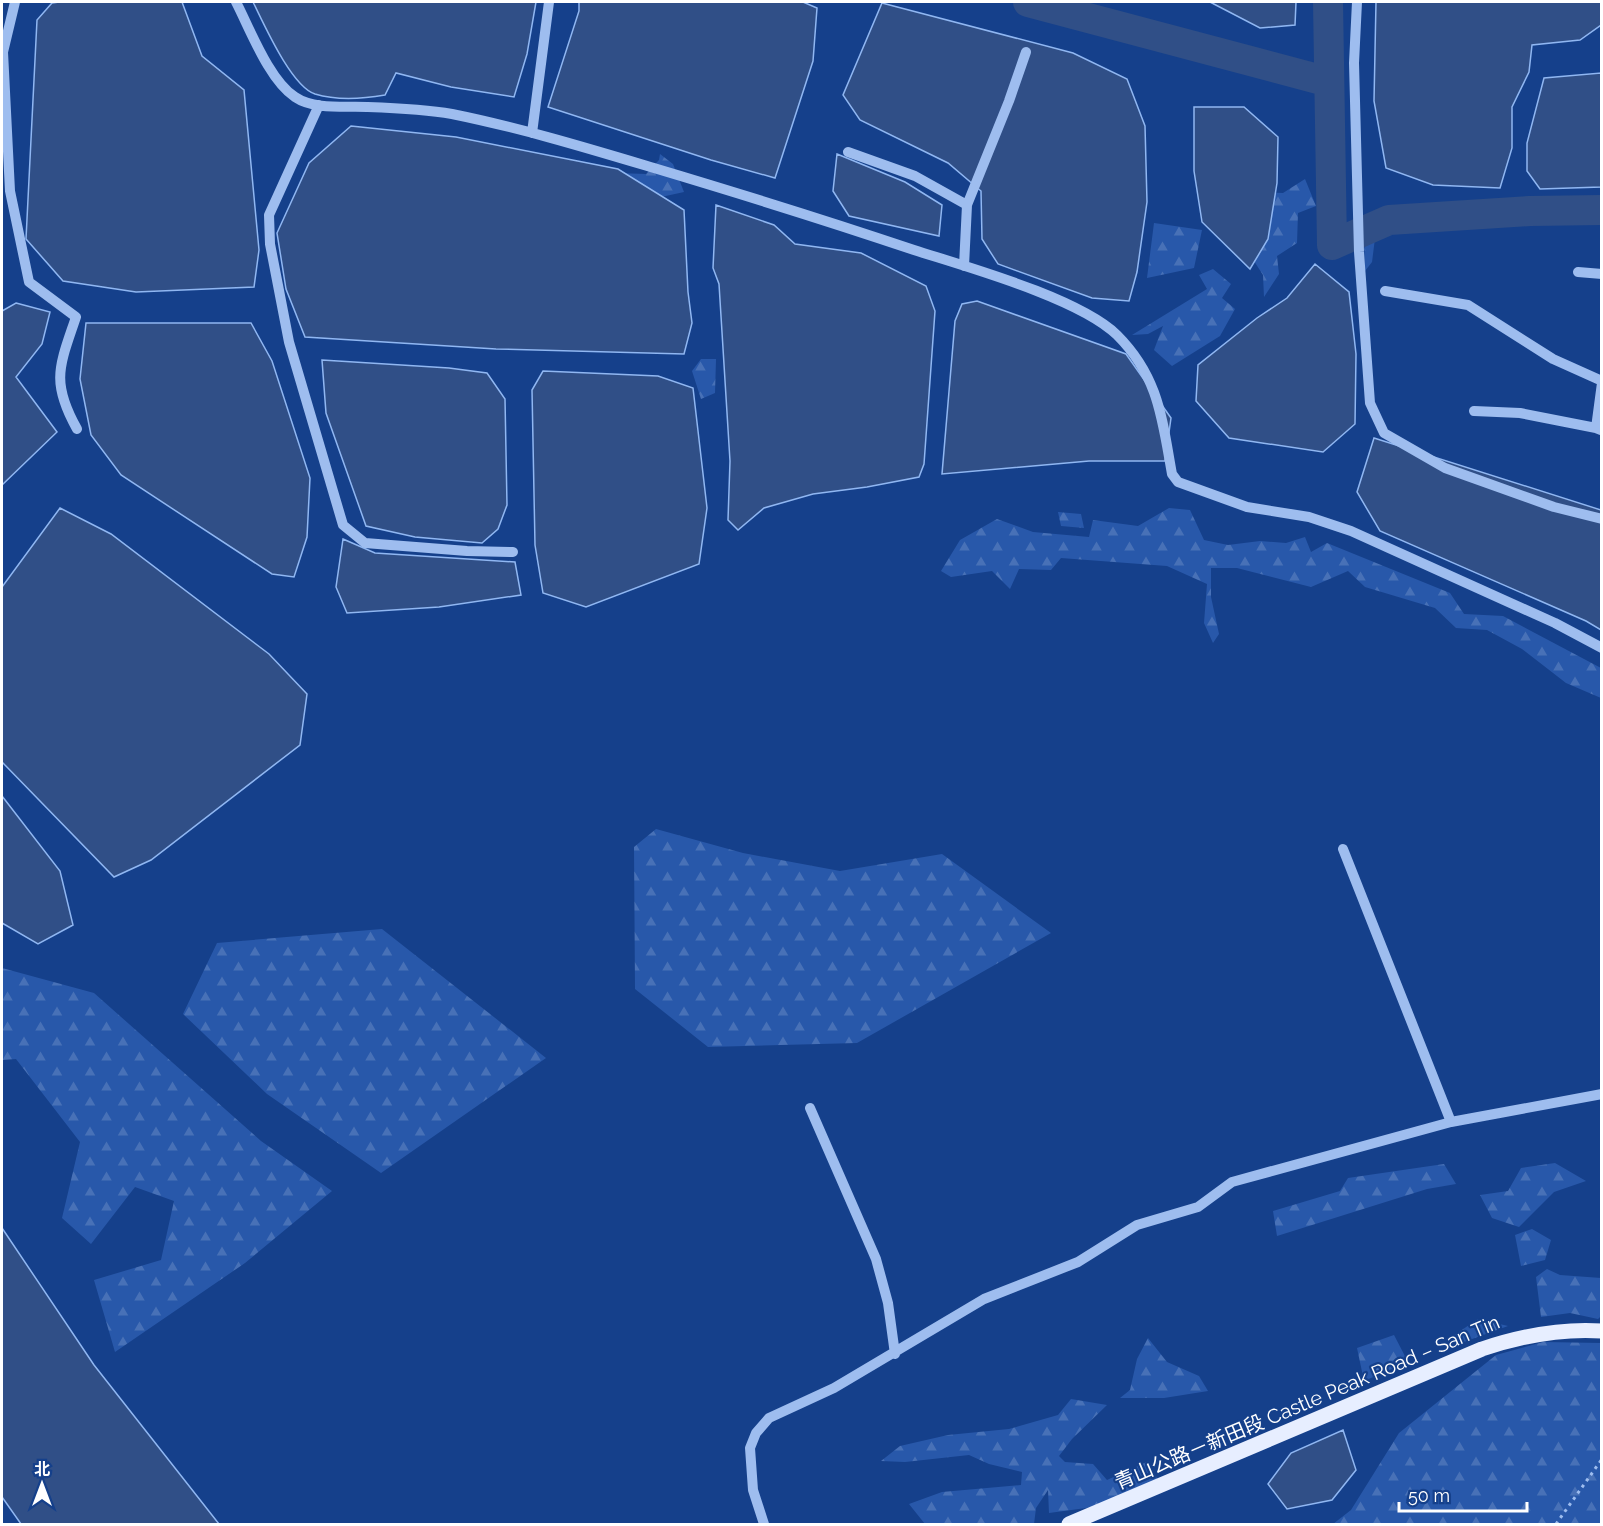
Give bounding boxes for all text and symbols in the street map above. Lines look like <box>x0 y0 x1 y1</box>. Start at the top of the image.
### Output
street label: 青山公路－新田段 Castle Peak Road – San Tin <box>1111 1310 1503 1494</box>
north arrow <box>12 1454 72 1514</box>
text: 北 <box>34 1460 50 1479</box>
scale bar <box>1399 1475 1526 1513</box>
text: 50 m <box>1408 1485 1450 1506</box>

